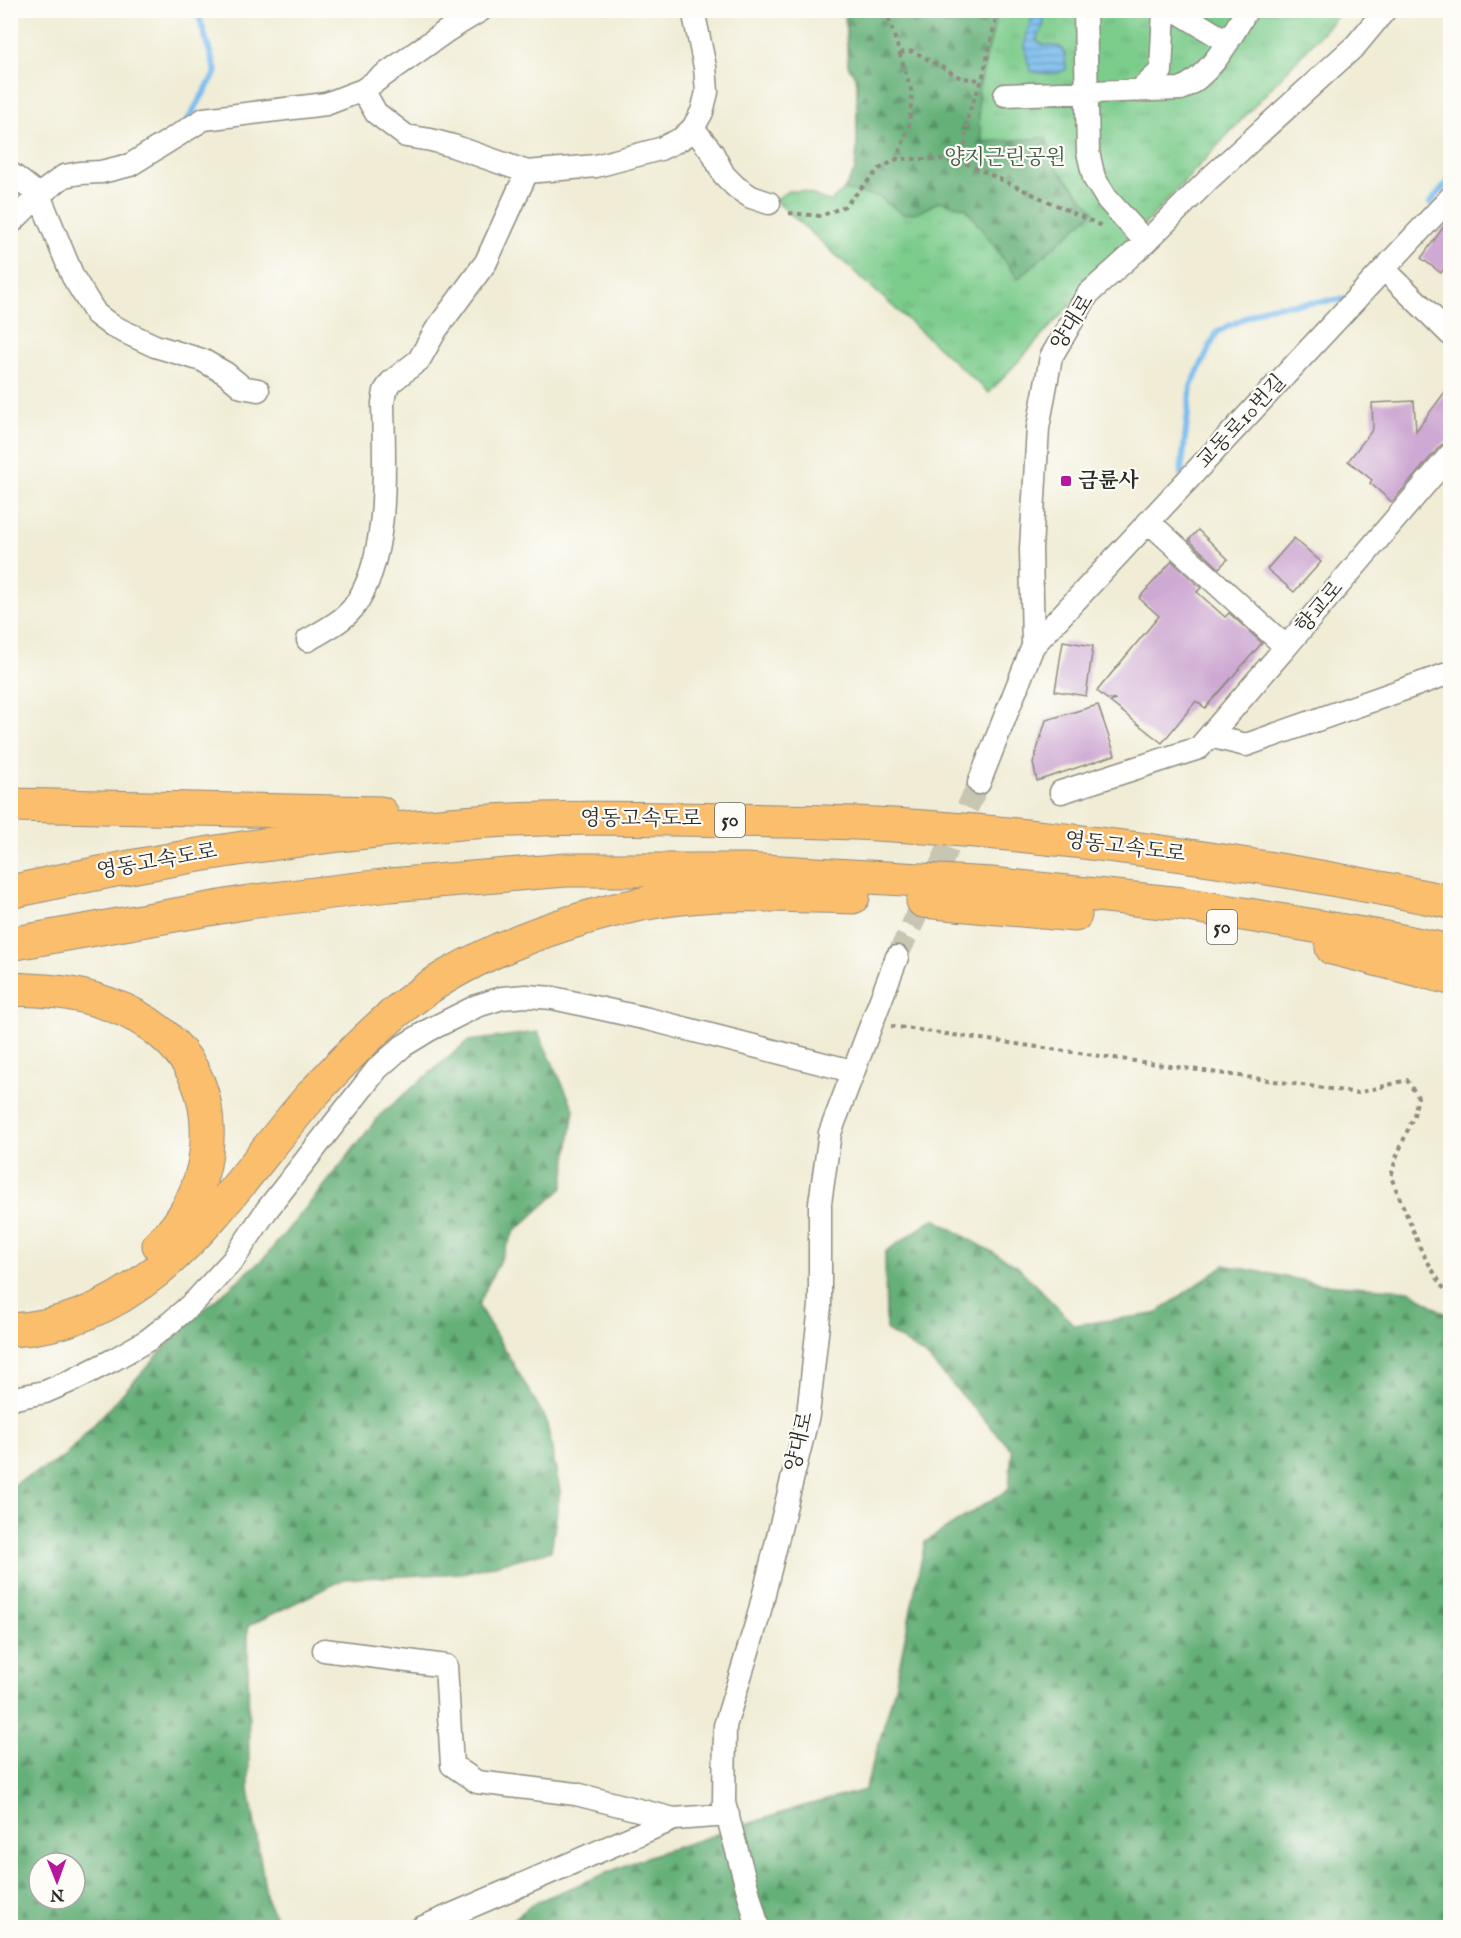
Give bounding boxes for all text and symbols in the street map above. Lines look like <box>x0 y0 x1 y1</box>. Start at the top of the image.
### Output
park label: 양지근린공원 <box>944 145 1066 172</box>
street label: 양대로 <box>1045 290 1101 356</box>
street label: 교동로10번길 <box>1191 369 1293 475</box>
place label: 금륜사 <box>1078 468 1140 495</box>
marker: 금륜사 <box>1059 474 1073 488</box>
street label: 향교로 <box>1290 576 1350 640</box>
road number: 50 <box>715 803 745 837</box>
street label: 영동고속도로 <box>580 806 702 833</box>
street label: 영동고속도로 <box>1063 827 1187 869</box>
street label: 영동고속도로 <box>95 838 219 886</box>
road number: 50 <box>1207 910 1237 944</box>
street label: 양대로 <box>780 1409 820 1475</box>
north arrow <box>27 1851 87 1911</box>
text: N <box>50 1884 65 1904</box>

